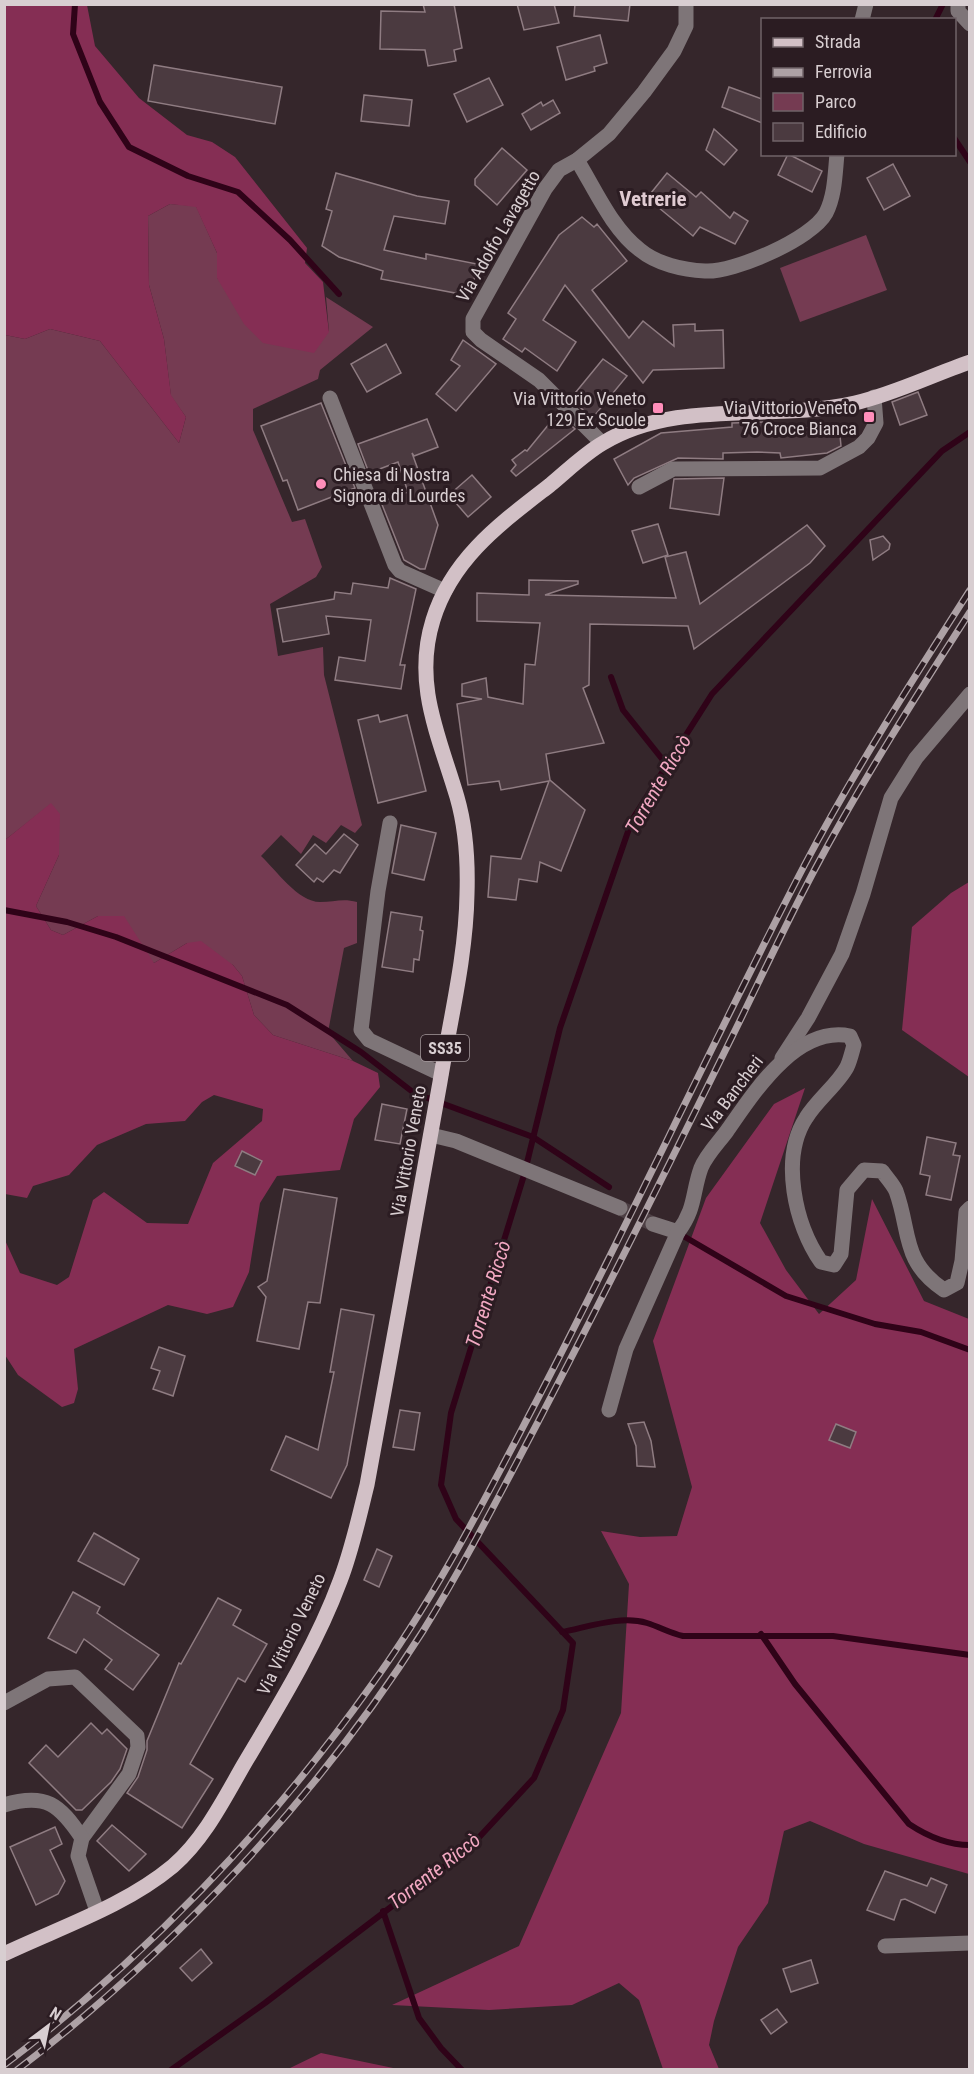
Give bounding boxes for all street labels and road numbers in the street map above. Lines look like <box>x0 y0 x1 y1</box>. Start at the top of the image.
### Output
street label: Via Adolfo Lavagetto <box>452 166 544 306</box>
road number: SS35 <box>421 1035 469 1061</box>
street label: Via Bancheri <box>697 1051 767 1135</box>
street label: Via Vittorio Veneto <box>386 1084 430 1218</box>
street label: Via Vittorio Veneto <box>252 1570 330 1698</box>

